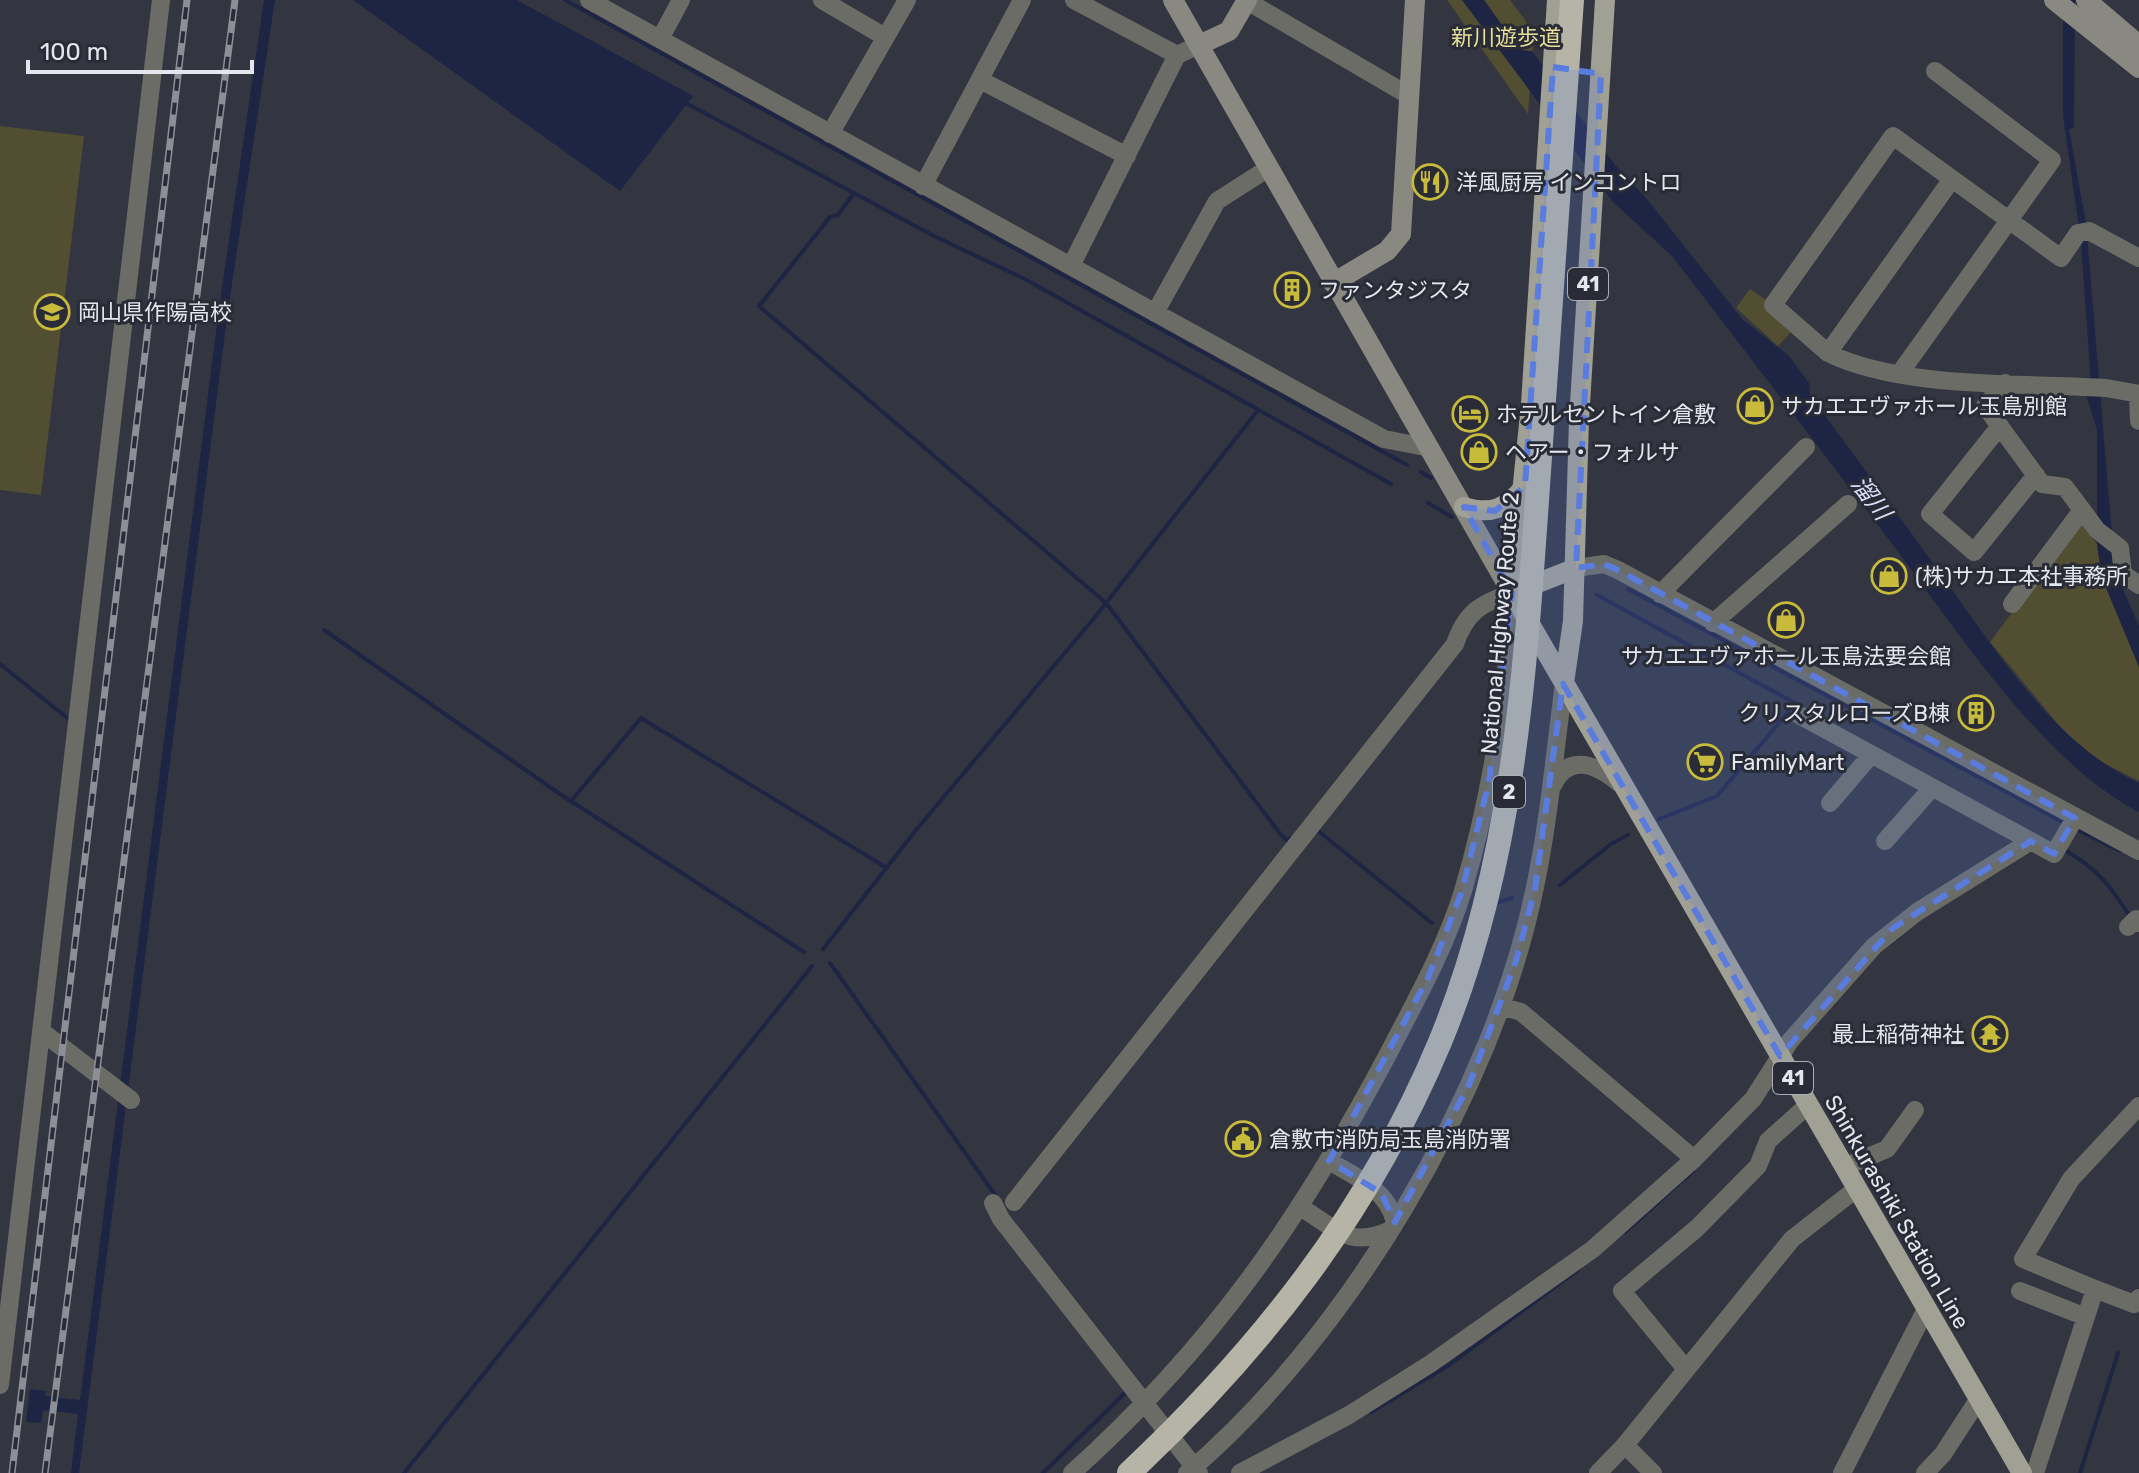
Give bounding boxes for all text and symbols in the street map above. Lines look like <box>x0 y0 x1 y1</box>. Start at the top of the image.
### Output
scale bar <box>28 24 252 74</box>
park label: 新川遊歩道 <box>1451 24 1561 51</box>
text: 100 m <box>40 38 108 66</box>
restaurant icon: 洋風厨房 インコントロ <box>1411 163 1449 201</box>
place label: 洋風厨房 インコントロ <box>1456 169 1681 196</box>
road number: 41 <box>1568 268 1608 300</box>
building icon: ファンタジスタ <box>1273 271 1311 309</box>
place label: ファンタジスタ <box>1318 277 1472 304</box>
school or university icon: 岡山県作陽高校 <box>33 293 71 331</box>
place label: 岡山県作陽高校 <box>78 299 232 326</box>
shop icon: サカエエヴァホール玉島別館 <box>1736 387 1774 425</box>
place label: サカエエヴァホール玉島別館 <box>1781 393 2067 420</box>
hotel icon: ホテルセントイン倉敷 <box>1451 395 1489 433</box>
place label: ホテルセントイン倉敷 <box>1496 401 1716 428</box>
shop icon: ヘアー・フォルサ <box>1460 433 1498 471</box>
place label: ヘアー・フォルサ <box>1505 439 1680 466</box>
water label: 溜川 <box>1845 470 1898 528</box>
street label: National Highway Route 2 <box>1475 491 1525 755</box>
shop icon: (株)サカエ本社事務所 <box>1870 557 1908 595</box>
place label: (株)サカエ本社事務所 <box>1915 563 2128 590</box>
shop icon: サカエエヴァホール玉島法要会館 <box>1767 601 1805 639</box>
place label: サカエエヴァホール玉島法要会館 <box>1621 643 1951 670</box>
building icon: クリスタルローズB棟 <box>1957 694 1995 732</box>
place label: クリスタルローズB棟 <box>1738 700 1950 727</box>
supermarket icon: FamilyMart <box>1686 743 1724 781</box>
place label: FamilyMart <box>1731 749 1845 776</box>
road number: 2 <box>1493 776 1525 808</box>
temple icon: 最上稲荷神社 <box>1971 1015 2009 1053</box>
place label: 最上稲荷神社 <box>1832 1021 1964 1048</box>
road number: 41 <box>1773 1062 1813 1094</box>
street label: Shinkurashiki Station Line <box>1819 1090 1975 1334</box>
public building icon: 倉敷市消防局玉島消防署 <box>1224 1120 1262 1158</box>
place label: 倉敷市消防局玉島消防署 <box>1269 1126 1511 1153</box>

